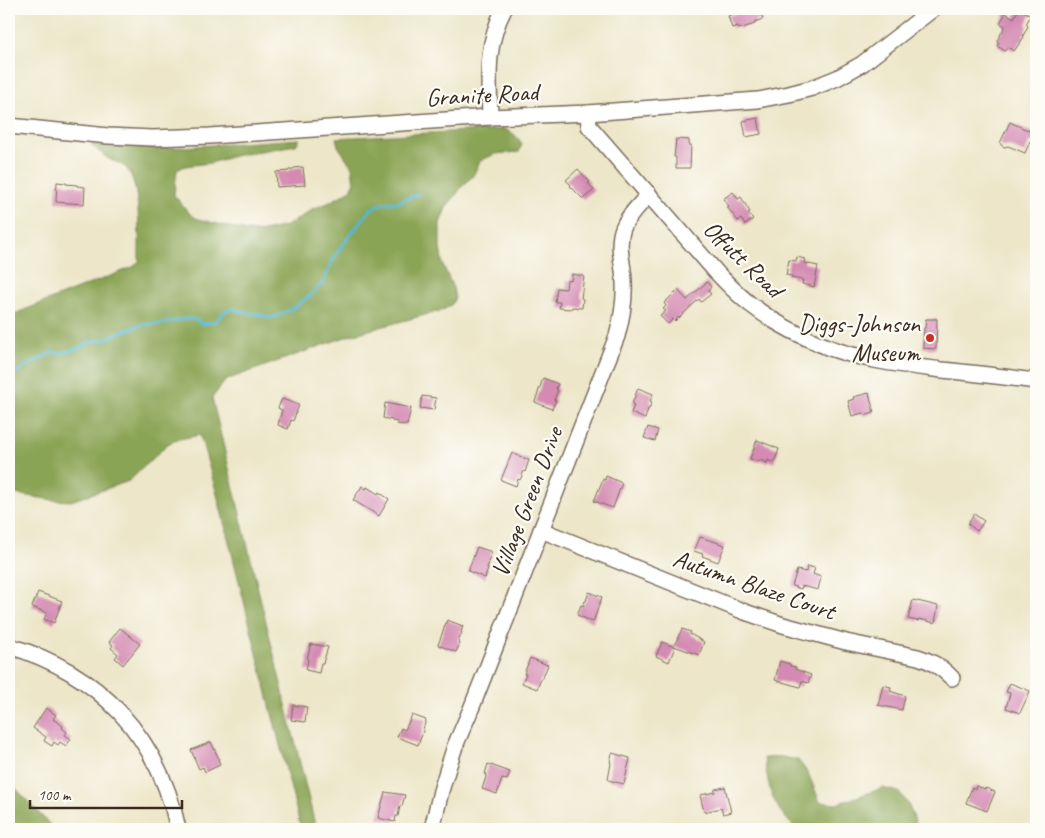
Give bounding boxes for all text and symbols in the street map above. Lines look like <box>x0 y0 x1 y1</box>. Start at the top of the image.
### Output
street label: Granite Road <box>425 76 543 114</box>
street label: Offutt Road <box>696 213 792 307</box>
place label: Diggs-Johnson Museum <box>798 308 922 369</box>
marker: Diggs-Johnson Museum <box>924 332 936 344</box>
street label: Village Green Drive <box>484 421 571 581</box>
street label: Autumn Blaze Court <box>669 542 842 629</box>
scale bar <box>30 778 182 810</box>
text: 100 m <box>38 786 72 805</box>

